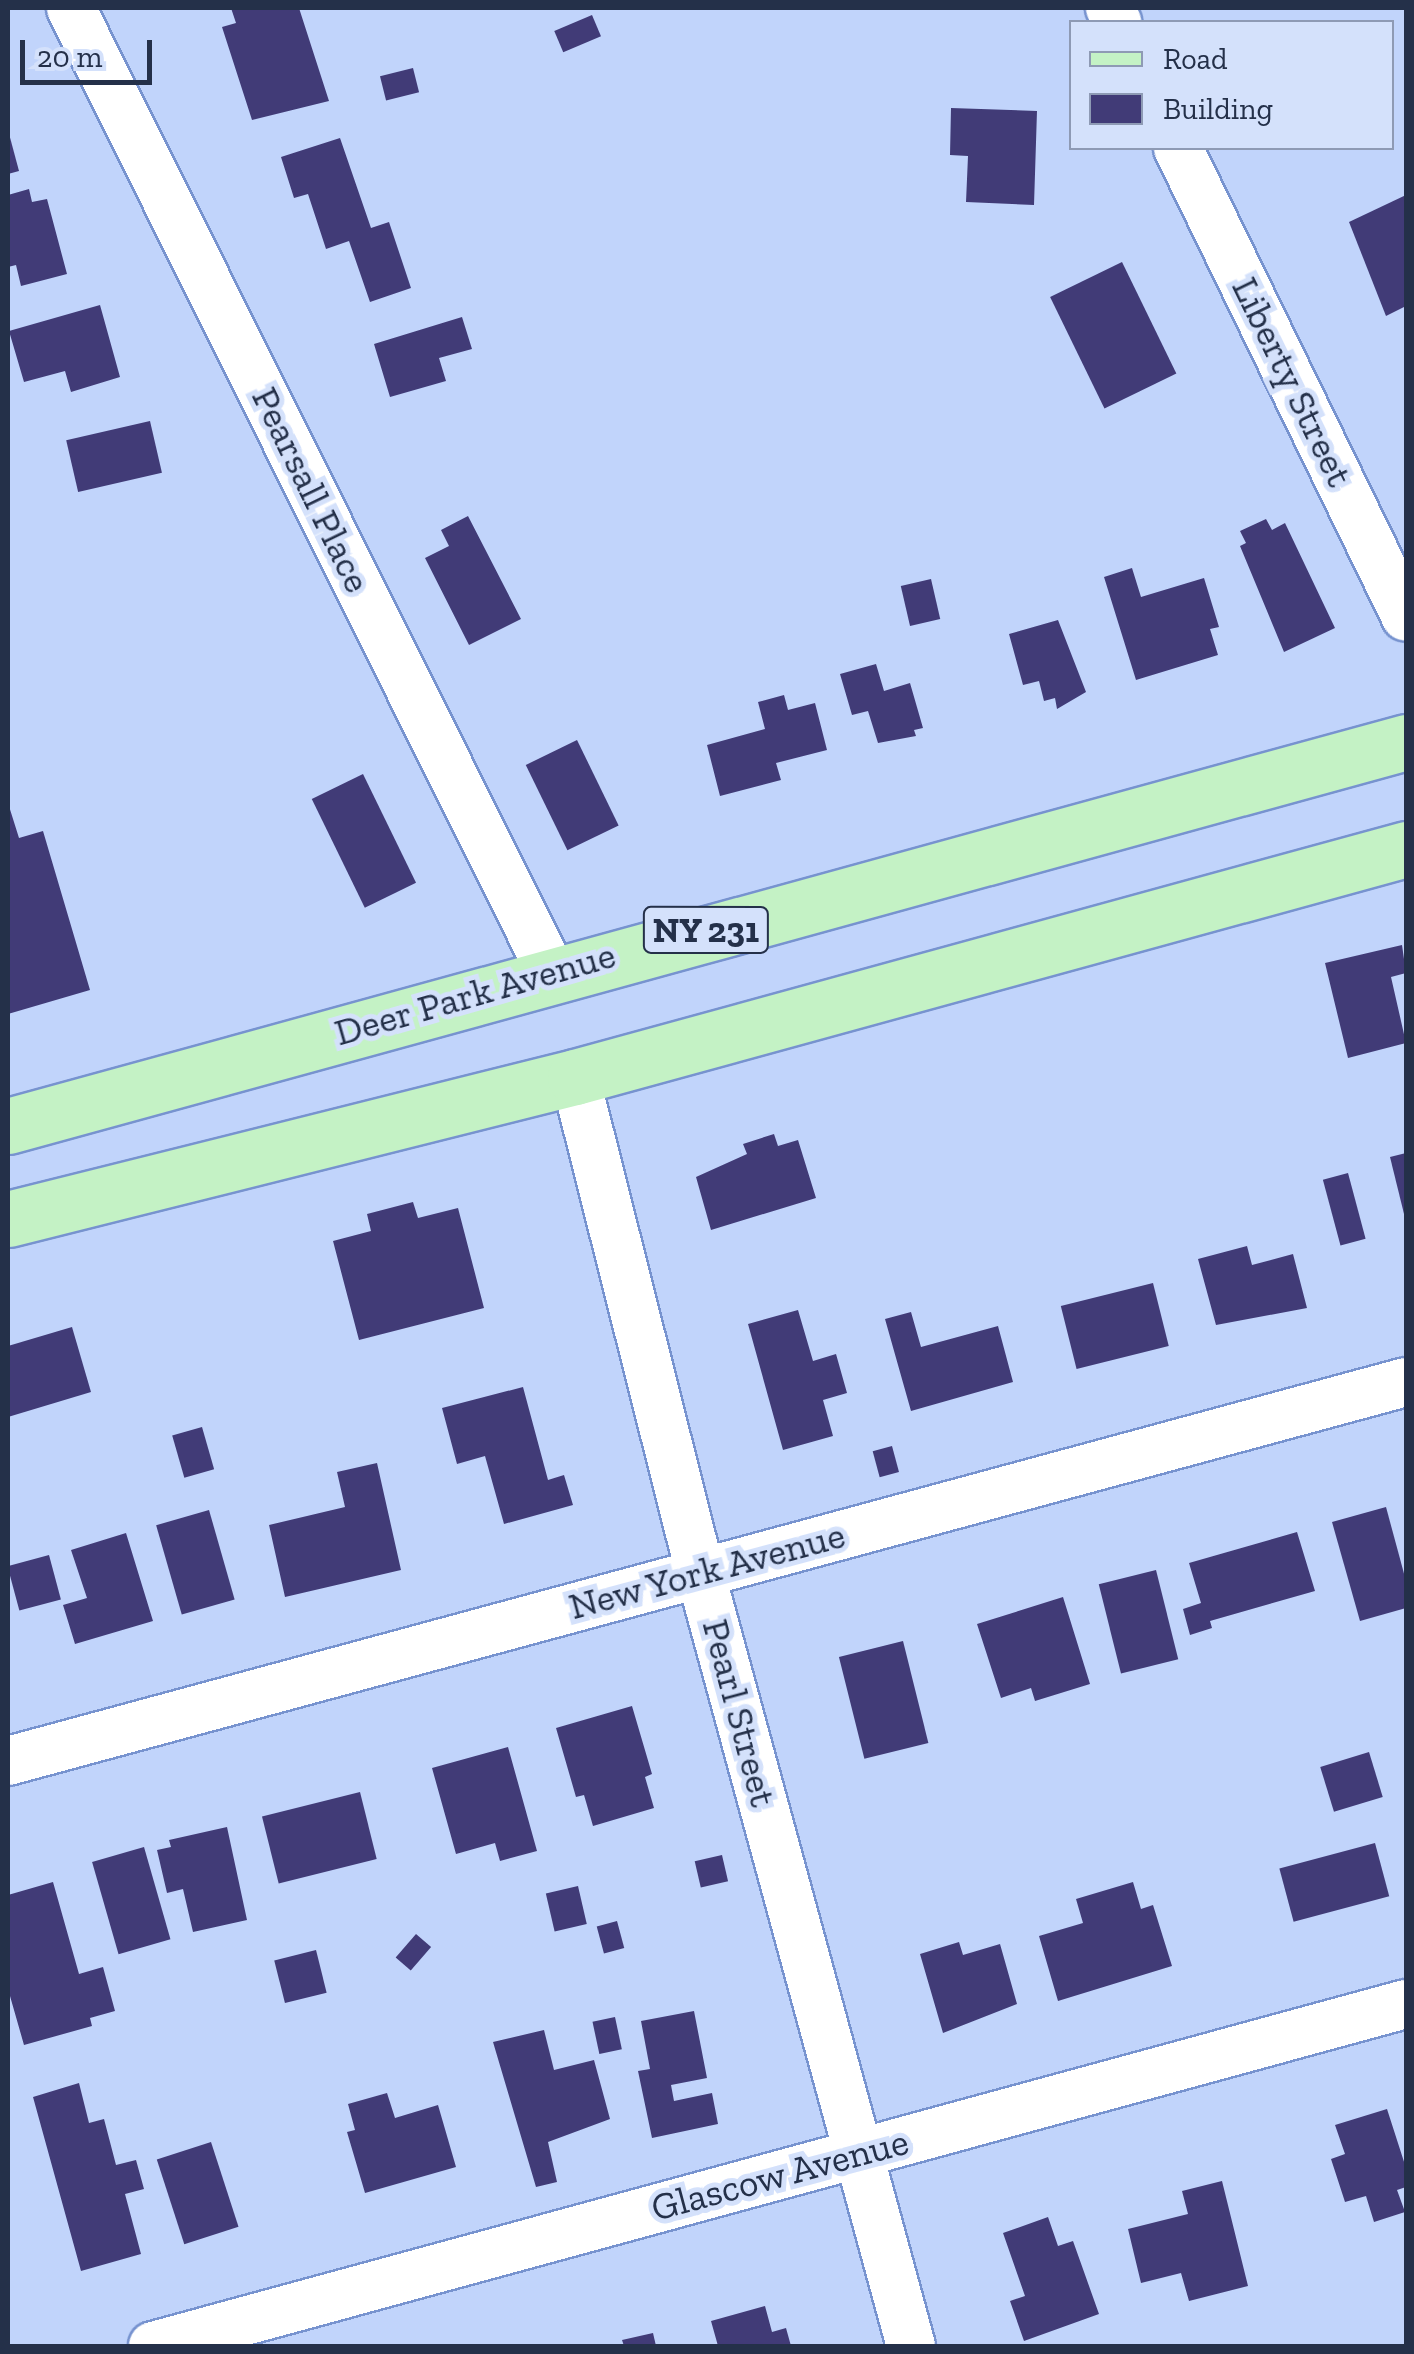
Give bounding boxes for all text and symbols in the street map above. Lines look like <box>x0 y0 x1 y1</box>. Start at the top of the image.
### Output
scale bar <box>25 20 158 82</box>
legend <box>1069 20 1394 150</box>
text: 20 m <box>37 39 102 75</box>
text: Road <box>1163 41 1228 77</box>
text: Building <box>1163 91 1273 127</box>
street label: Liberty Street <box>1222 270 1362 494</box>
street label: Pearsall Place <box>242 380 380 600</box>
road number: NY 231 <box>641 900 771 960</box>
street label: Deer Park Avenue <box>329 932 621 1056</box>
street label: New York Avenue <box>563 1512 851 1630</box>
street label: Pearl Street <box>692 1614 786 1812</box>
street label: Glascow Avenue <box>646 2119 914 2231</box>

